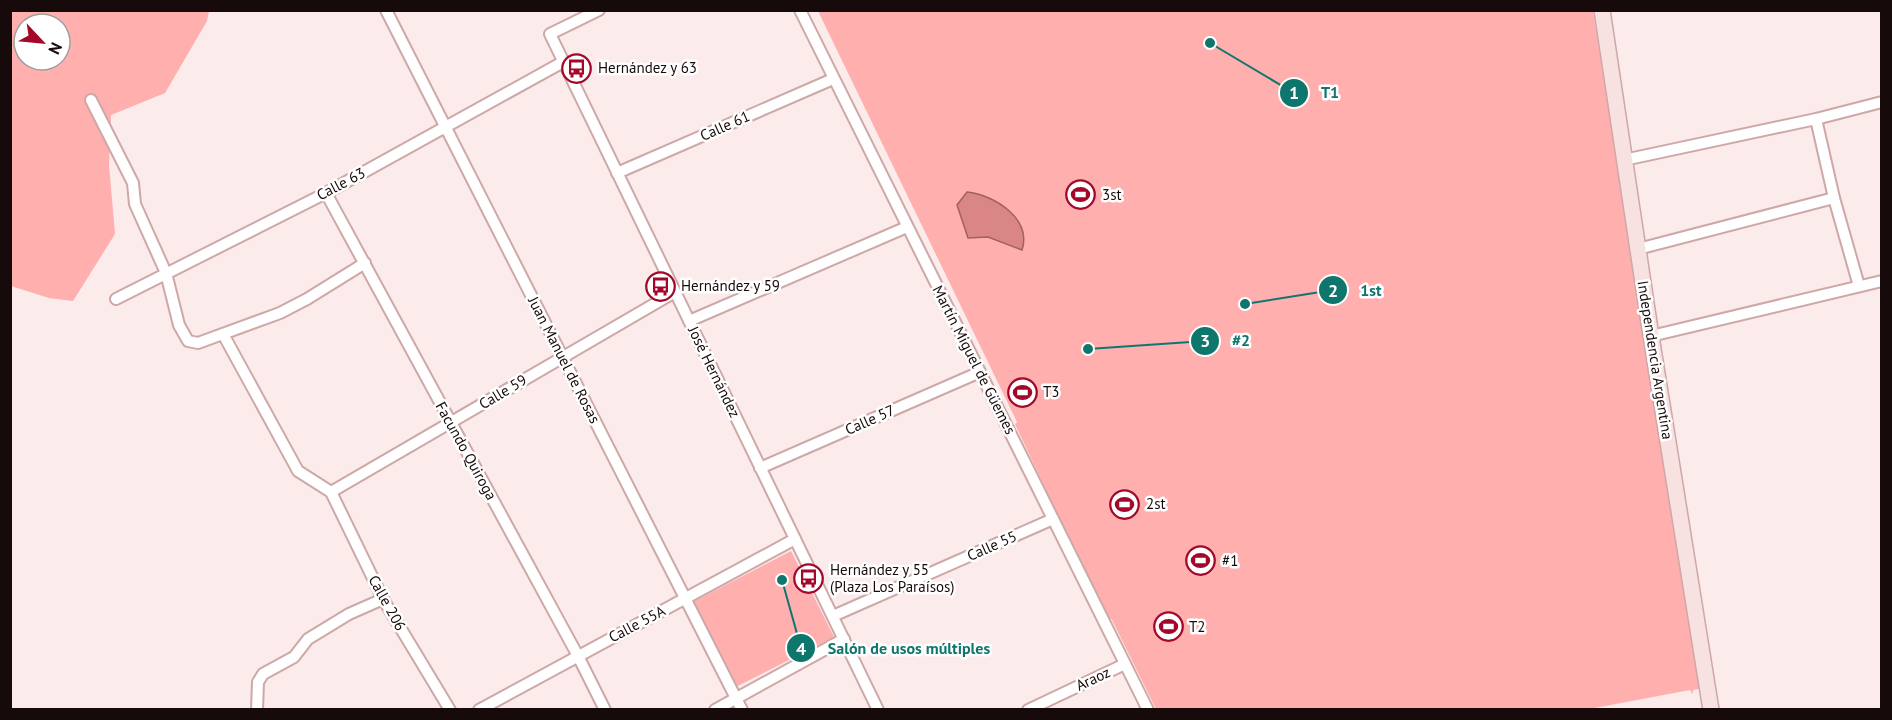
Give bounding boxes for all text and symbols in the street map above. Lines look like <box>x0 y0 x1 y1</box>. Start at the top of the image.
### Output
north arrow <box>12 12 72 72</box>
text: N <box>44 39 67 58</box>
bus stop icon: Hernández y 63 <box>561 52 593 84</box>
place label: Hernández y 63 <box>598 58 697 77</box>
callout: T1 <box>1279 76 1352 110</box>
text: 1 <box>1289 81 1299 104</box>
text: T1 <box>1321 82 1339 102</box>
street label: Calle 61 <box>697 106 753 145</box>
street label: Calle 63 <box>313 163 368 204</box>
sports icon: 3st <box>1065 179 1097 211</box>
place label: 3st <box>1102 185 1122 204</box>
bus stop icon: Hernández y 59 <box>644 270 676 302</box>
callout: 1st <box>1318 273 1393 307</box>
place label: Hernández y 59 <box>681 276 780 295</box>
text: 2 <box>1328 279 1338 302</box>
street label: Independencia Argentina <box>1634 279 1677 441</box>
text: 1st <box>1360 280 1382 300</box>
street label: Martín Miguel de Güemes <box>929 282 1020 438</box>
street label: Juan Manuel de Rosas <box>524 292 605 426</box>
street label: José Hernández <box>684 322 745 421</box>
callout: #2 <box>1190 324 1262 358</box>
text: 3 <box>1200 329 1210 352</box>
text: #2 <box>1232 330 1250 350</box>
street label: Calle 59 <box>475 370 530 413</box>
sports icon: T3 <box>1006 376 1038 408</box>
place label: T3 <box>1043 382 1060 401</box>
street label: Facundo Quiroga <box>432 398 501 503</box>
street label: Calle 57 <box>842 400 898 439</box>
sports icon: 2st <box>1109 488 1141 520</box>
place label: 2st <box>1146 494 1166 513</box>
street label: Calle 55 <box>964 526 1020 565</box>
sports icon: #1 <box>1185 545 1217 577</box>
place label: #1 <box>1222 551 1238 570</box>
place label: Hernández y 55 (Plaza Los Paraísos) <box>830 560 955 596</box>
bus stop icon: Hernández y 55 (Plaza Los Paraísos) <box>793 563 825 595</box>
street label: Calle 206 <box>364 572 410 634</box>
street label: Calle 55A <box>605 601 668 646</box>
sports icon: T2 <box>1152 611 1184 643</box>
place label: T2 <box>1189 617 1206 636</box>
callout: Salón de usos múltiples <box>786 631 1002 665</box>
text: 4 <box>796 637 806 660</box>
text: Salón de usos múltiples <box>828 638 990 658</box>
street label: Araoz <box>1073 662 1113 695</box>

